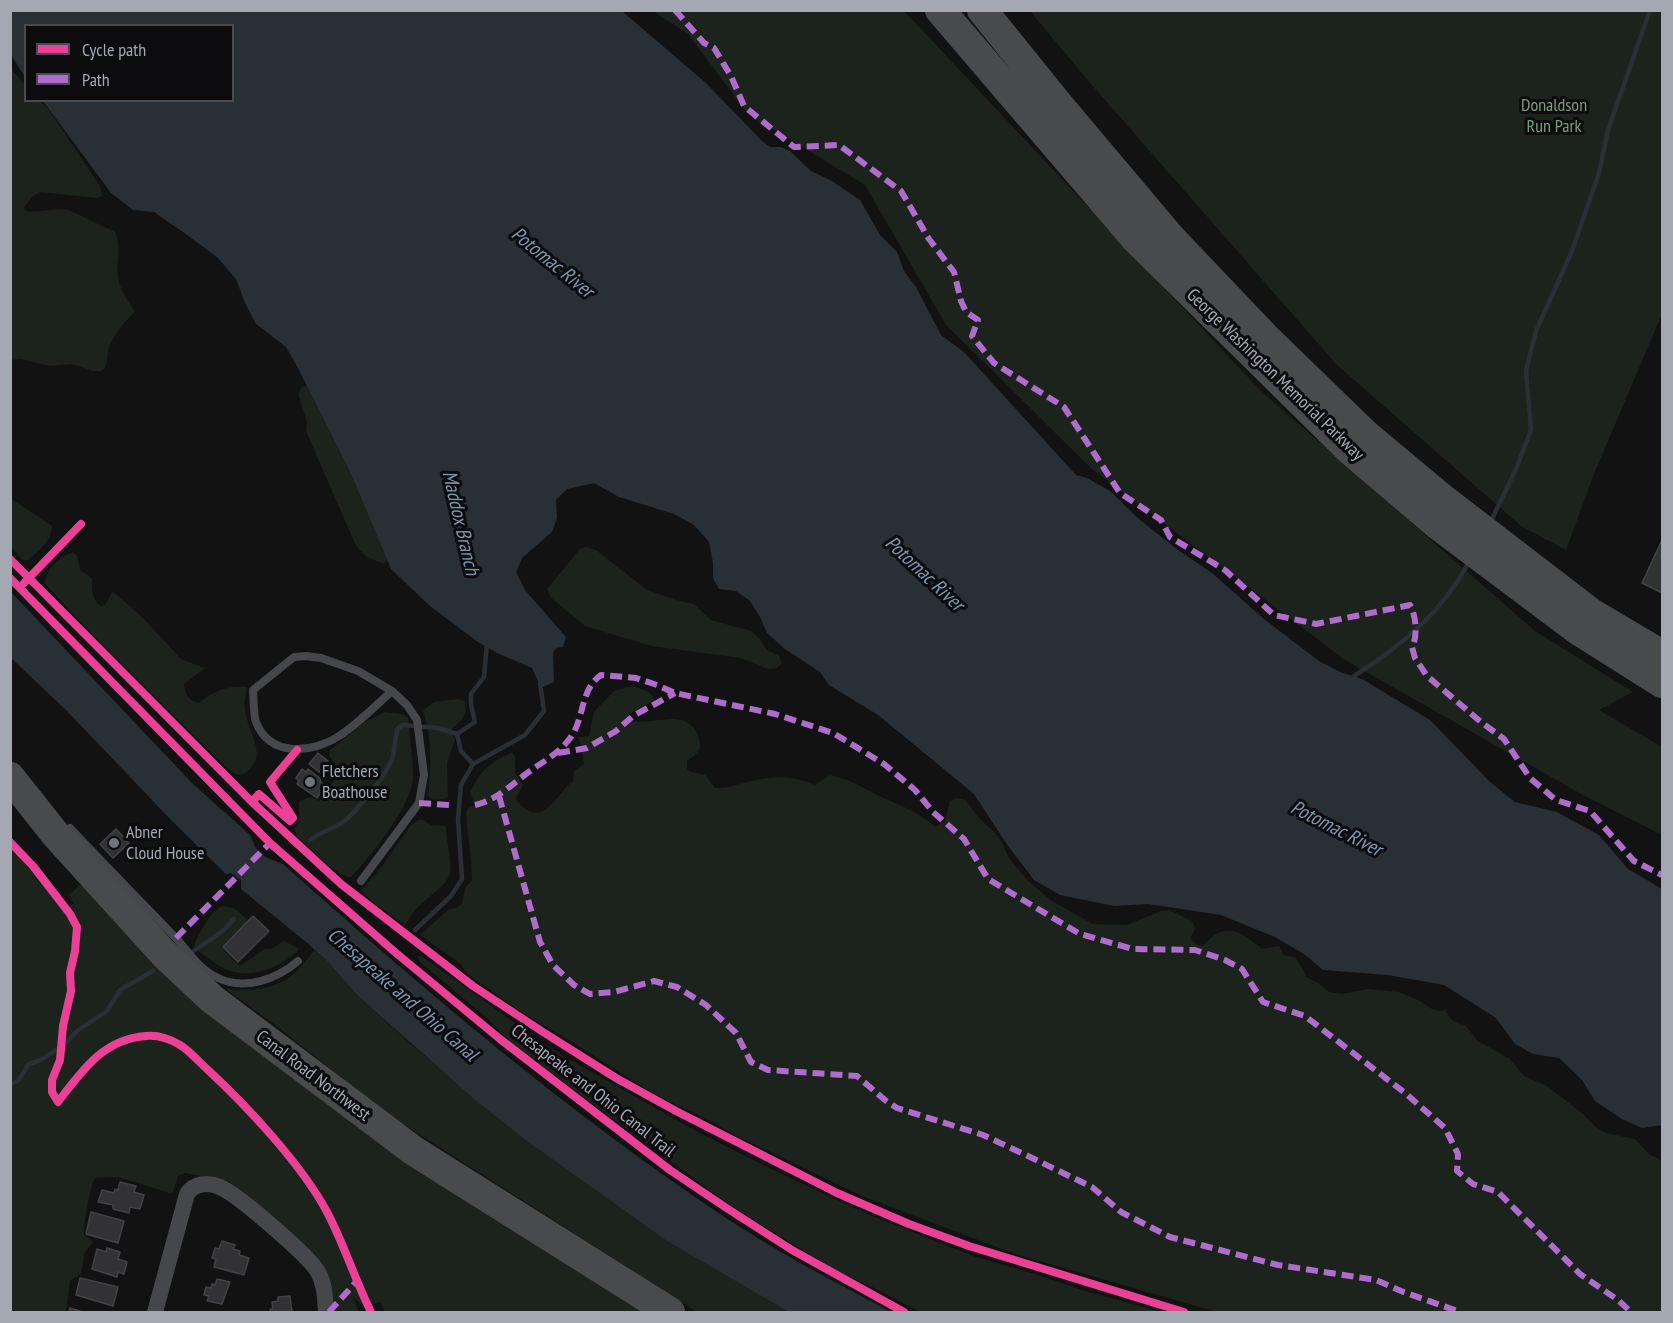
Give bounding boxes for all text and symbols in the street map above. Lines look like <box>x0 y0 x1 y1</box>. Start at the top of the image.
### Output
legend <box>24 24 234 102</box>
text: Cycle path <box>82 38 146 61</box>
text: Path <box>82 68 110 91</box>
park label: Donaldson Run Park <box>1521 95 1587 138</box>
water label: Potomac River <box>506 223 598 303</box>
street label: George Washington Memorial Parkway <box>1182 284 1368 466</box>
water label: Maddox Branch <box>436 468 484 578</box>
water label: Potomac River <box>880 532 968 616</box>
place label: Fletchers Boathouse <box>322 761 387 804</box>
marker: Fletchers Boathouse <box>303 775 317 789</box>
water label: Potomac River <box>1287 796 1385 862</box>
place label: Abner Cloud House <box>126 822 204 864</box>
marker: Abner Cloud House <box>107 836 121 850</box>
water label: Chesapeake and Ohio Canal <box>322 923 482 1067</box>
street label: Chesapeake and Ohio Canal Trail <box>507 1020 679 1162</box>
street label: Canal Road Northwest <box>252 1026 374 1126</box>

